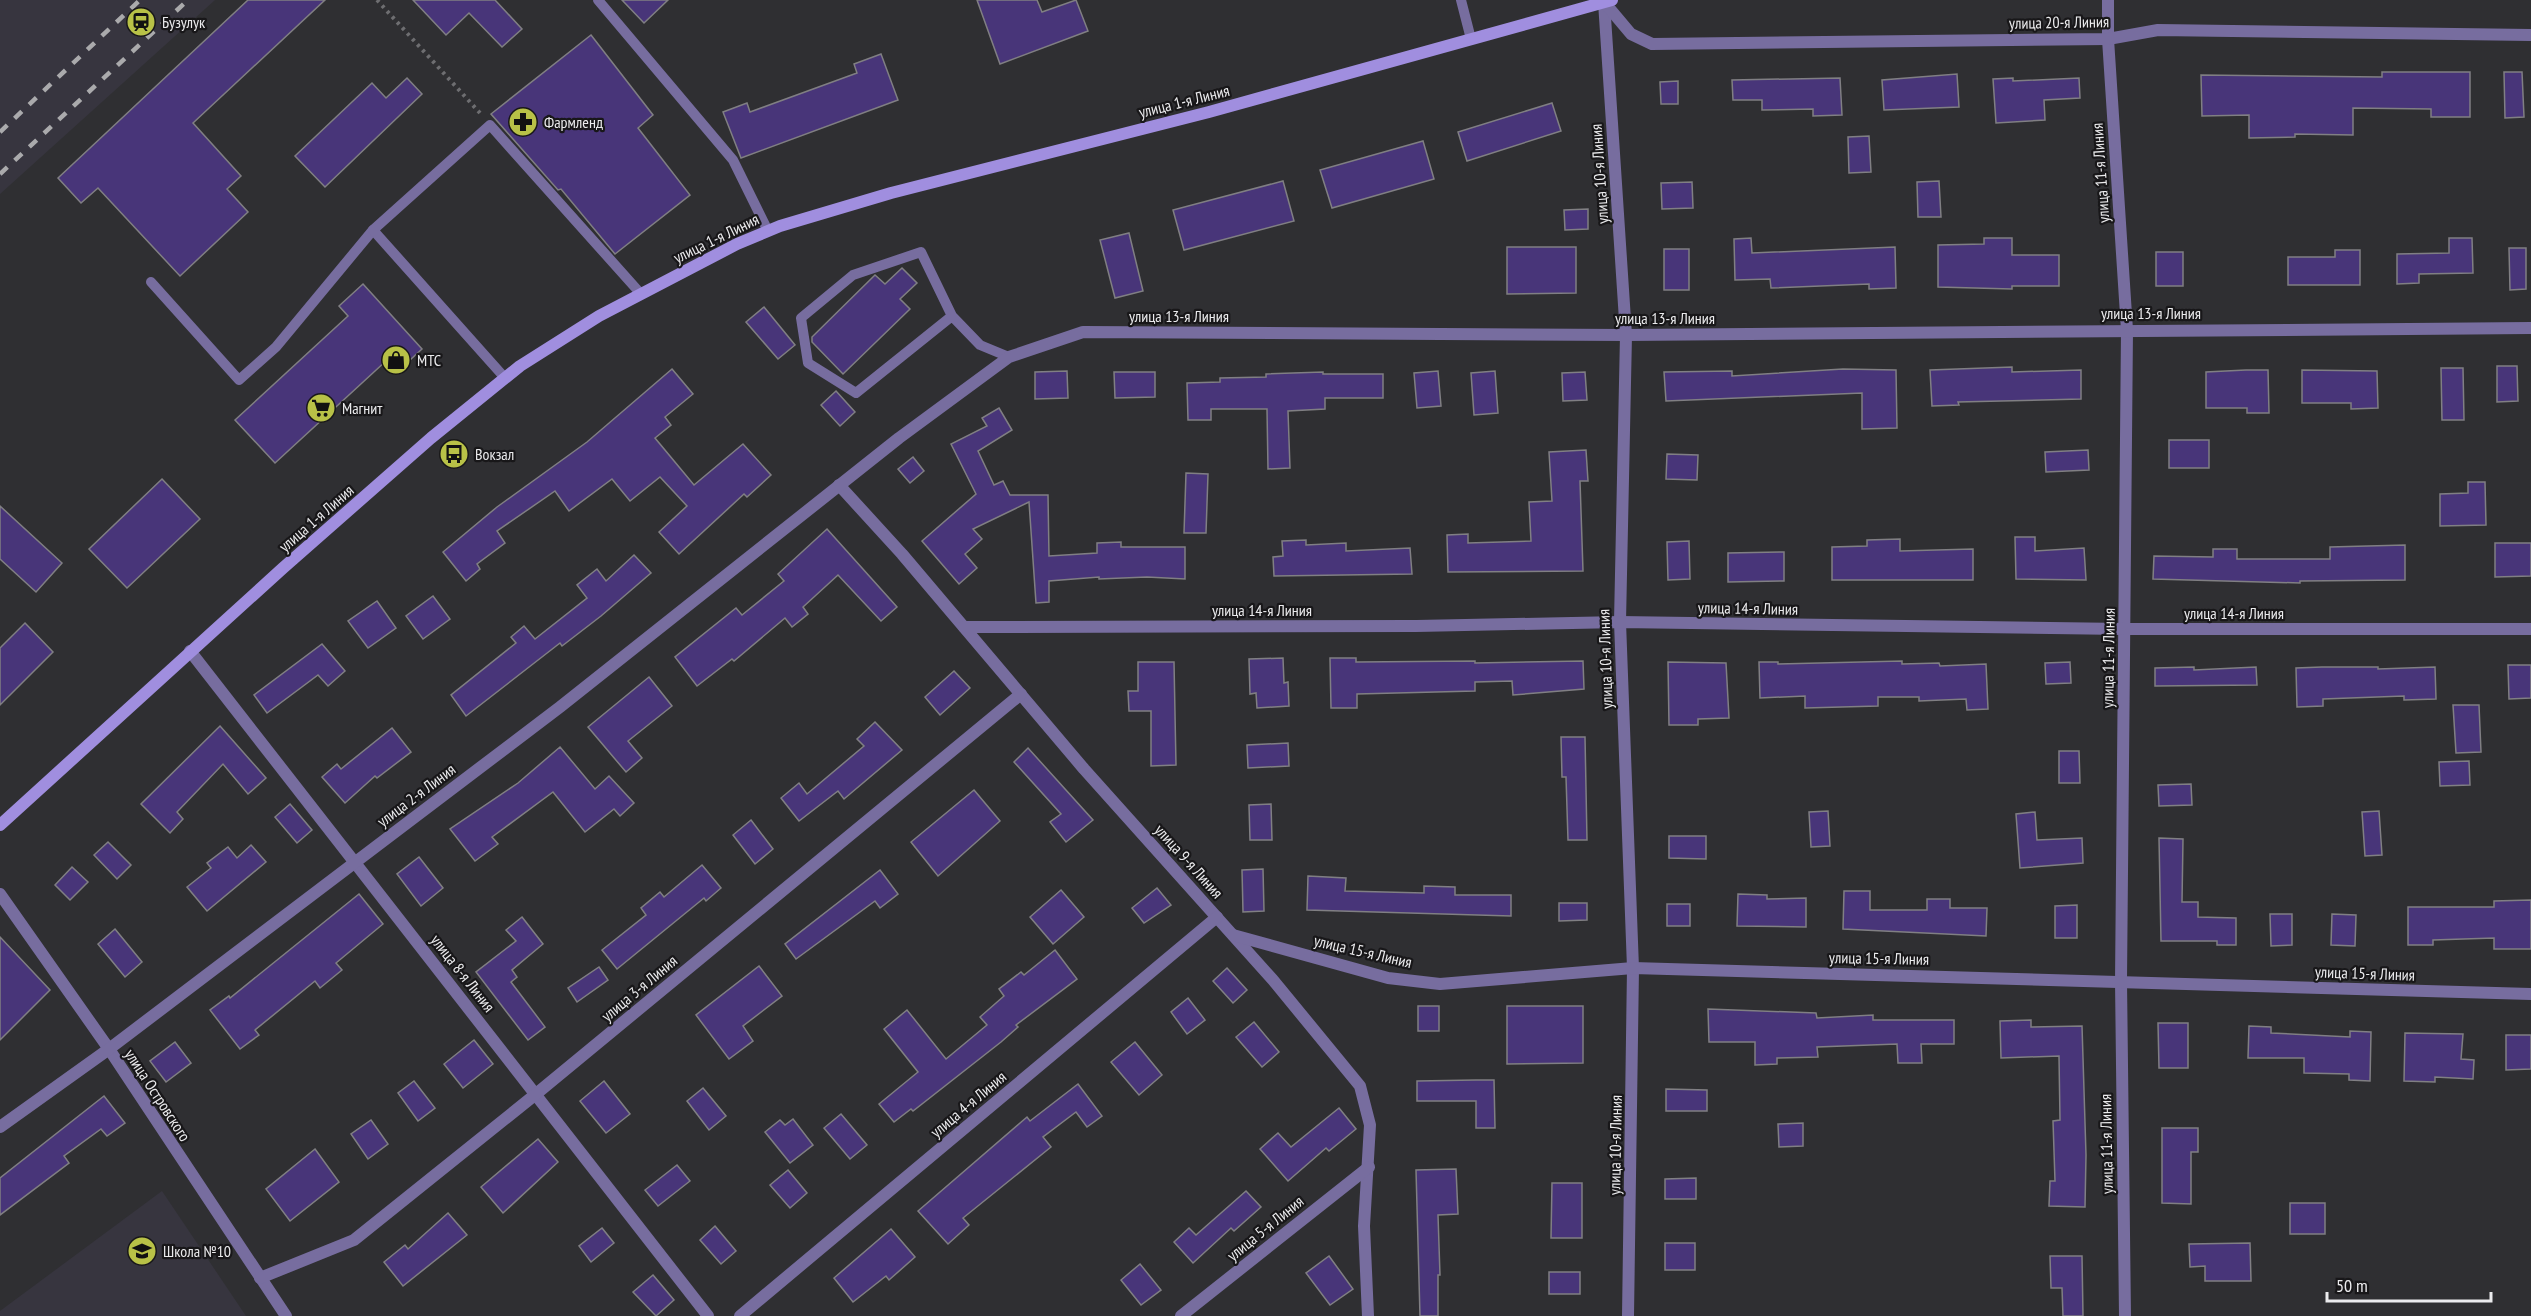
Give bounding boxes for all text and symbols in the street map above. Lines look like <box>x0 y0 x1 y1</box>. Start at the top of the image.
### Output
station icon: Бузулук <box>125 6 157 38</box>
street label: улица 20-я Линия <box>2009 11 2109 33</box>
place label: Бузулук <box>162 12 206 32</box>
street label: улица 1-я Линия <box>1137 80 1231 122</box>
pharmacy icon: Фармленд <box>507 106 539 138</box>
place label: Фармленд <box>544 112 603 132</box>
street label: улица 11-я Линия <box>2087 122 2113 224</box>
street label: улица 10-я Линия <box>1586 123 1612 225</box>
street label: улица 1-я Линия <box>670 209 762 267</box>
street label: улица 13-я Линия <box>2101 303 2201 323</box>
street label: улица 13-я Линия <box>1129 306 1229 326</box>
street label: улица 13-я Линия <box>1615 308 1715 328</box>
shop icon: МТС <box>380 344 412 376</box>
place label: МТС <box>417 350 441 370</box>
supermarket icon: Магнит <box>305 392 337 424</box>
place label: Магнит <box>342 398 383 418</box>
bus stop icon: Вокзал <box>438 438 470 470</box>
place label: Вокзал <box>475 444 514 464</box>
street label: улица 1-я Линия <box>274 480 358 556</box>
street label: улица 14-я Линия <box>1698 597 1798 619</box>
street label: улица 14-я Линия <box>1212 600 1312 620</box>
street label: улица 14-я Линия <box>2184 603 2284 623</box>
street label: улица 11-я Линия <box>2097 608 2119 708</box>
street label: улица 10-я Линия <box>1593 609 1617 709</box>
street label: улица 2-я Линия <box>373 759 459 831</box>
street label: улица 9-я Линия <box>1150 820 1228 902</box>
street label: улица 8-я Линия <box>427 930 499 1016</box>
street label: улица 15-я Линия <box>1312 930 1414 972</box>
street label: улица 15-я Линия <box>1829 947 1929 969</box>
street label: улица 3-я Линия <box>597 950 681 1026</box>
street label: улица 15-я Линия <box>2315 961 2415 985</box>
street label: улица Островского <box>121 1045 195 1145</box>
street label: улица 4-я Линия <box>926 1066 1010 1142</box>
street label: улица 11-я Линия <box>2095 1094 2117 1194</box>
street label: улица 10-я Линия <box>1604 1095 1626 1195</box>
street label: улица 5-я Линия <box>1223 1191 1307 1265</box>
school or university icon: Школа №10 <box>126 1235 158 1267</box>
place label: Школа №10 <box>163 1241 231 1261</box>
scale bar <box>2327 1265 2490 1303</box>
text: 50 m <box>2336 1274 2368 1297</box>

